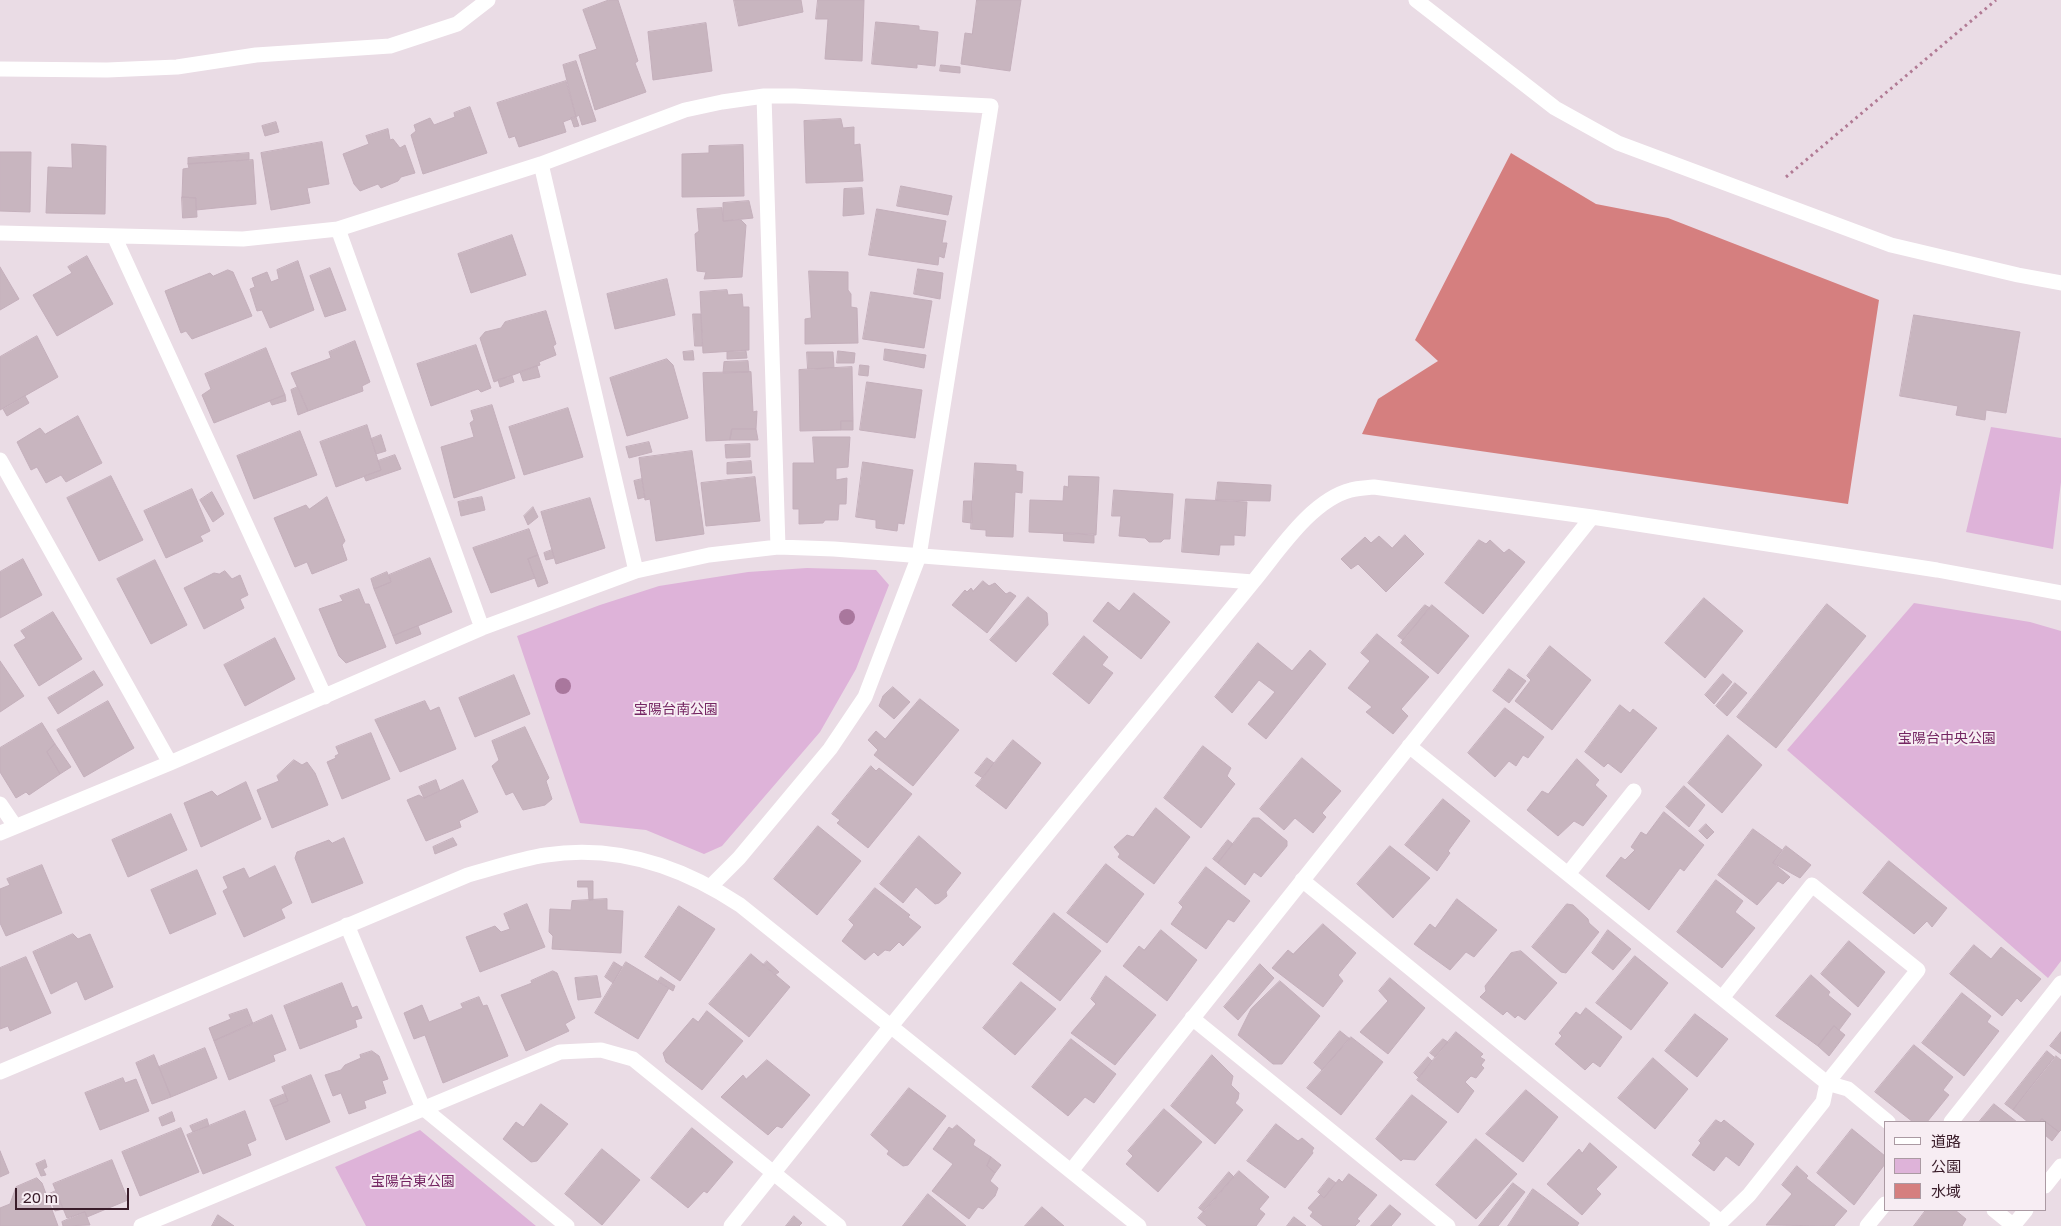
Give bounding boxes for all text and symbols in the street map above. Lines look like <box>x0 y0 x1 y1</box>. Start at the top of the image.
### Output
park label: 宝陽台南公園 <box>634 702 718 718</box>
park label: 宝陽台中央公園 <box>1898 731 1996 747</box>
legend <box>1884 1121 2046 1211</box>
text: 道路 <box>1931 1132 1961 1150</box>
text: 公園 <box>1931 1157 1961 1175</box>
park label: 宝陽台東公園 <box>371 1174 455 1190</box>
scale bar <box>18 1178 131 1210</box>
text: 水域 <box>1931 1182 1961 1200</box>
text: 20 m <box>23 1188 58 1206</box>

